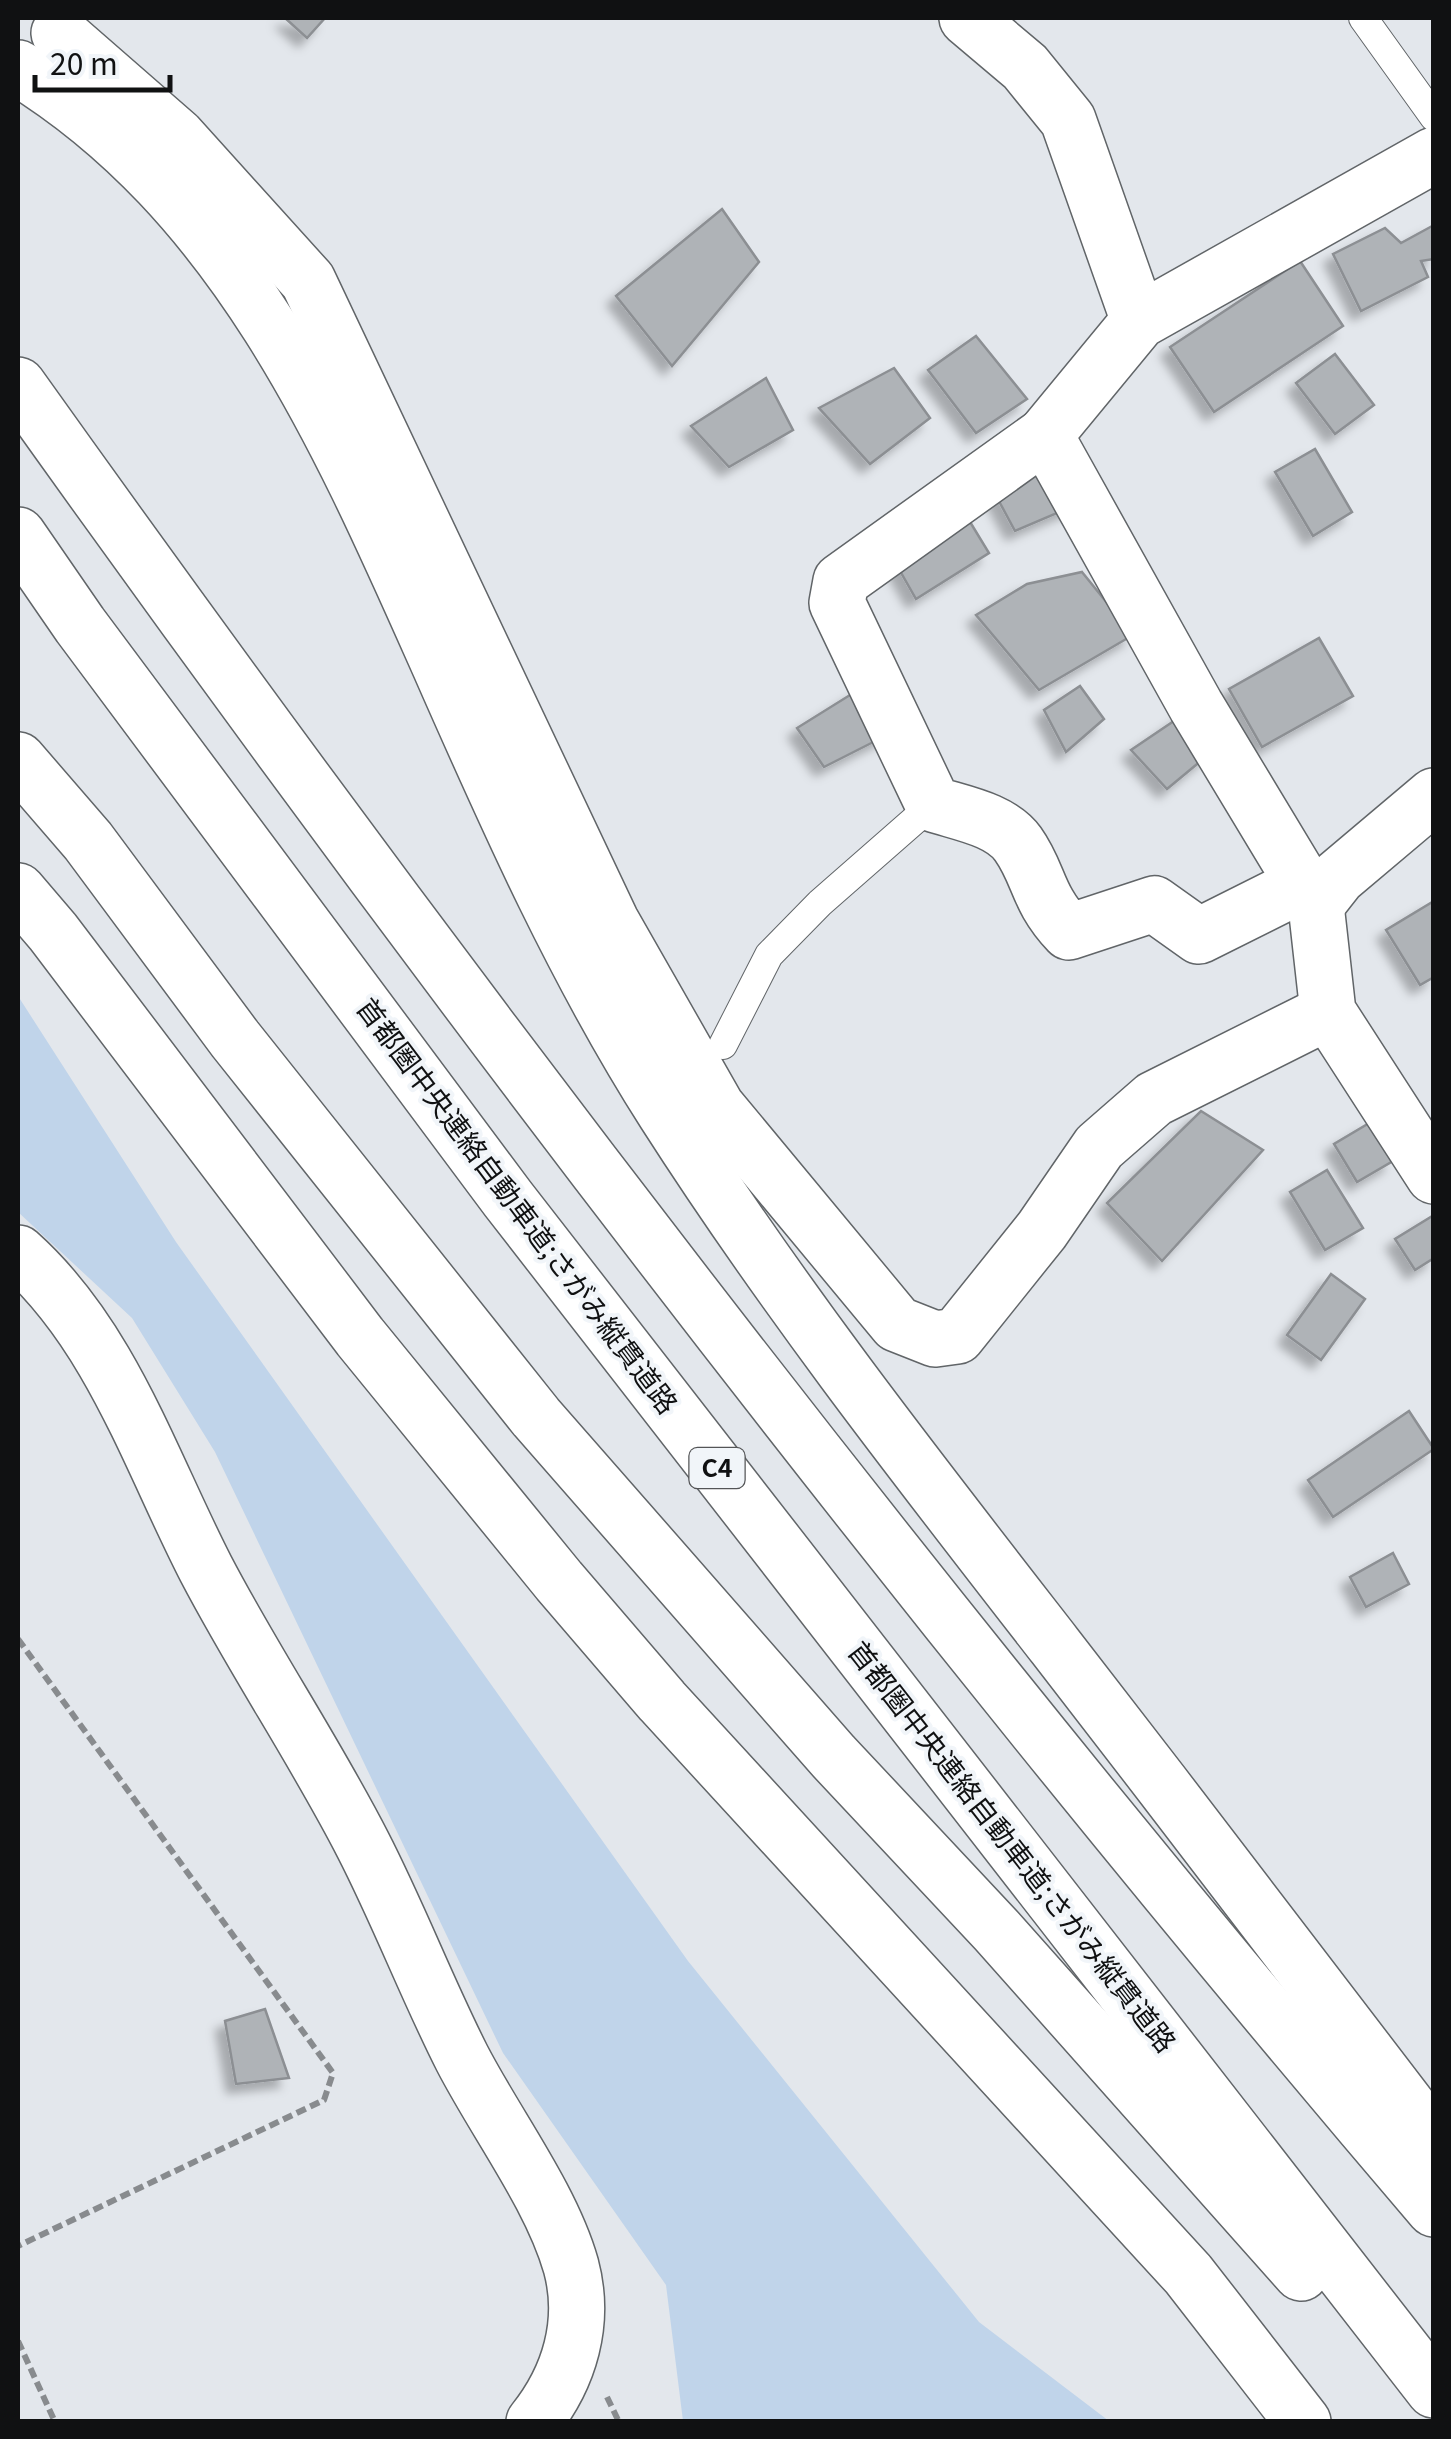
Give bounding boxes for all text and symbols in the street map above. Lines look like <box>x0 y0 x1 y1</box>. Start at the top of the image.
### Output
scale bar <box>35 30 170 92</box>
text: 20 m <box>50 40 118 84</box>
street label: 首都圏中央連絡自動車道;さがみ縦貫道路 <box>349 988 689 1421</box>
road number: C4 <box>690 1448 744 1488</box>
street label: 首都圏中央連絡自動車道;さがみ縦貫道路 <box>840 1632 1187 2060</box>

